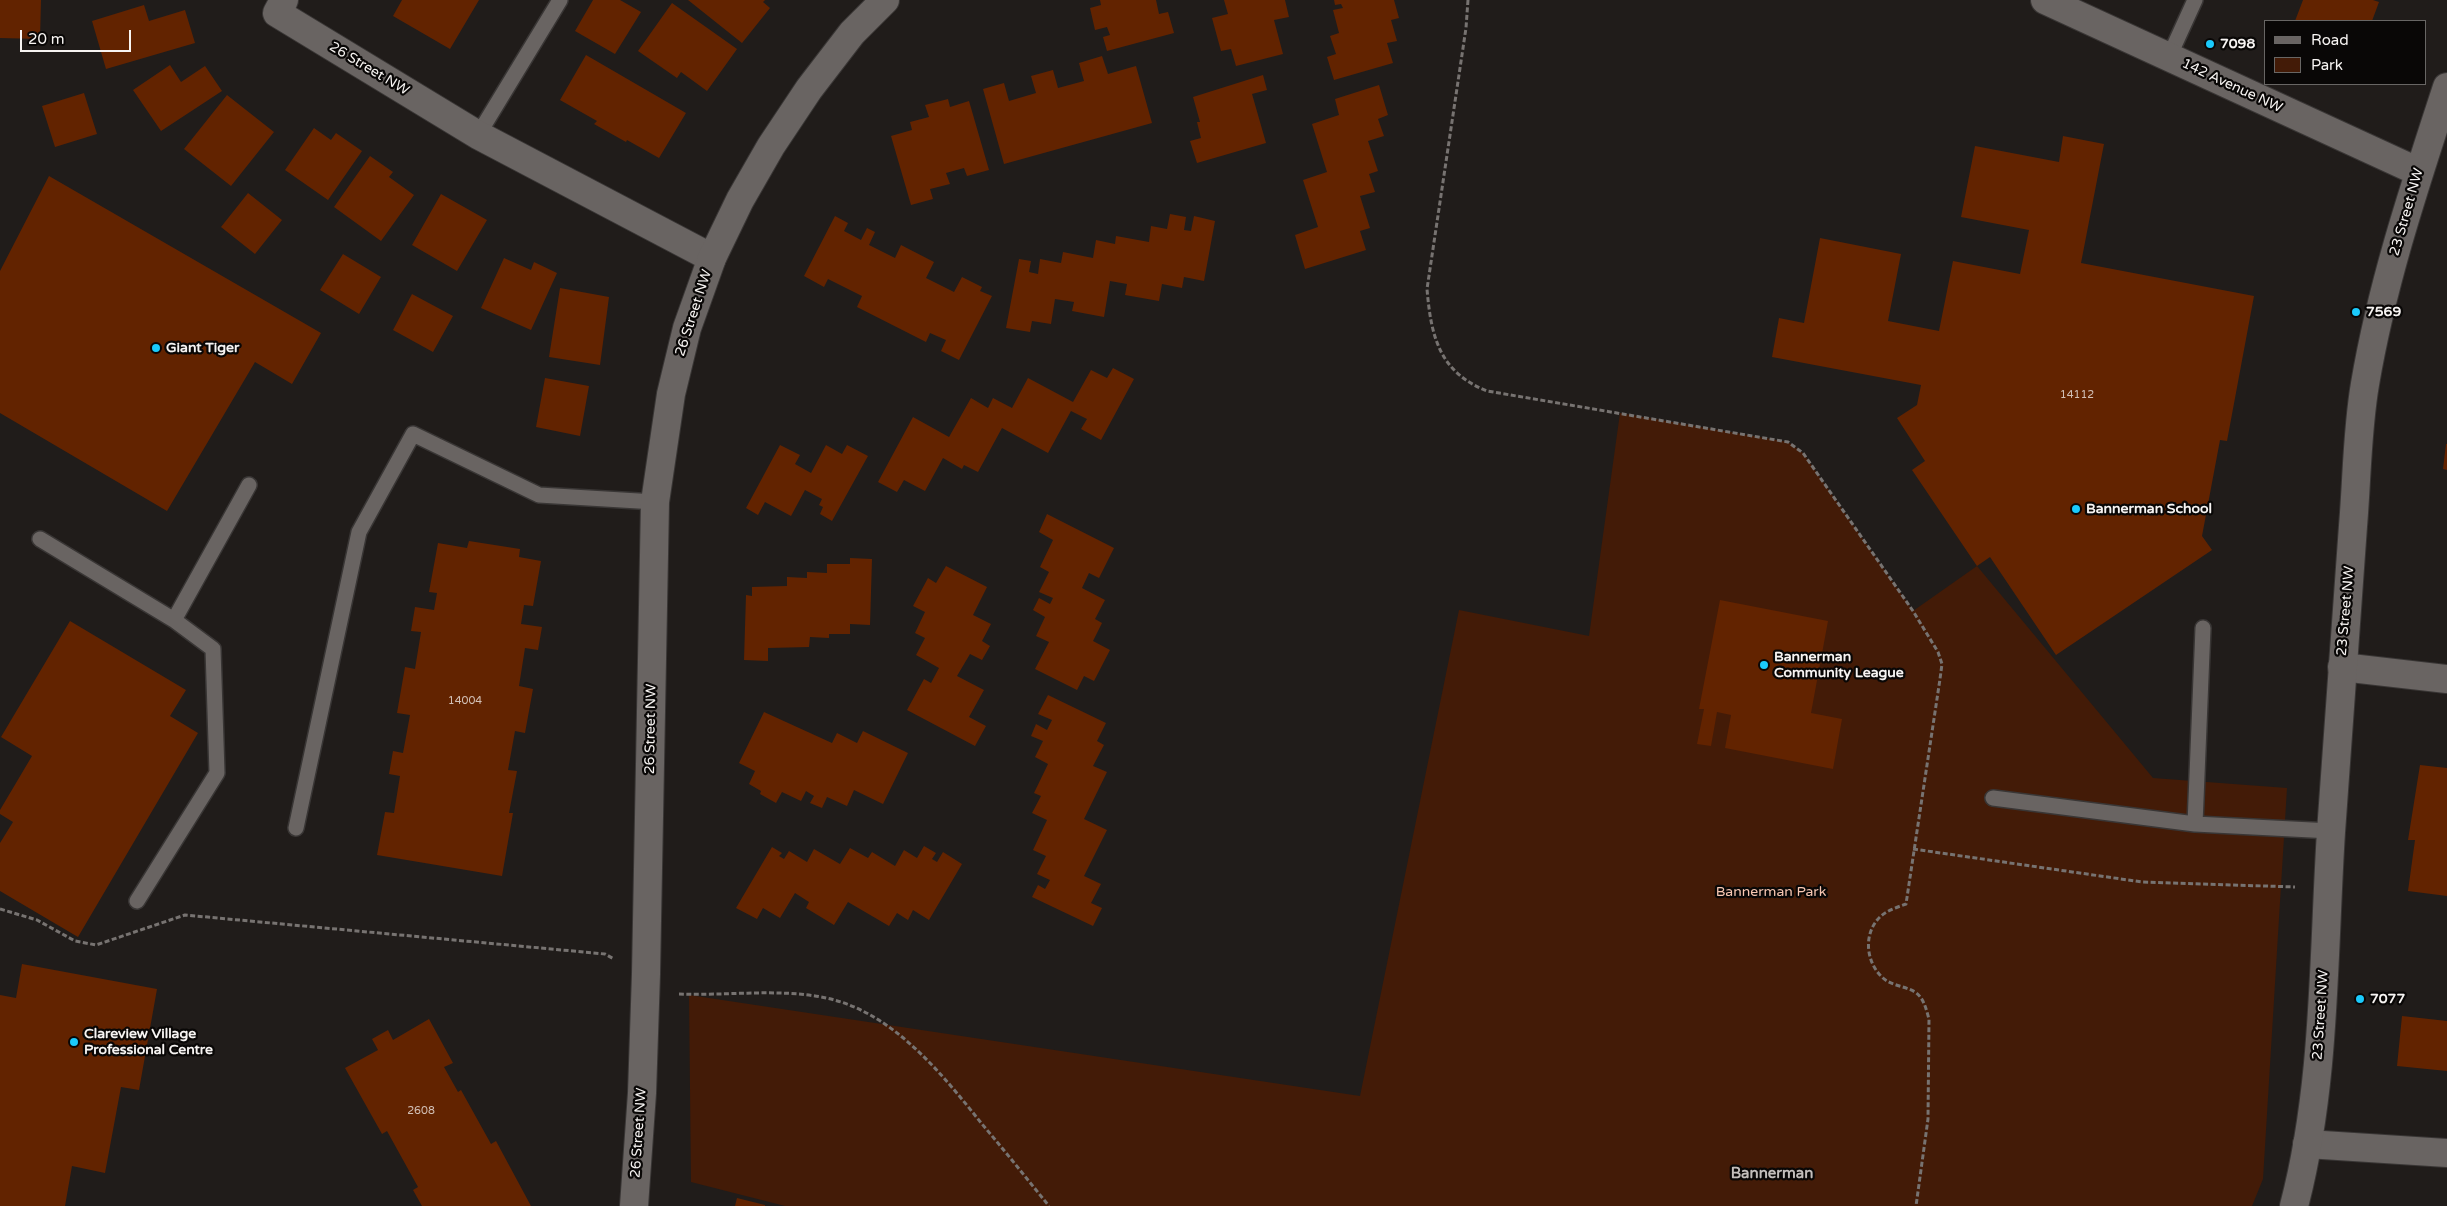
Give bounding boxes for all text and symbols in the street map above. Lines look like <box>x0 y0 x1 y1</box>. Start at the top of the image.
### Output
scale bar <box>22 20 134 52</box>
legend <box>2264 20 2427 85</box>
text: 20 m <box>28 30 65 48</box>
text: Road <box>2311 31 2349 49</box>
place label: 7098 <box>2220 36 2255 52</box>
marker: 7098 <box>2204 38 2216 50</box>
street label: 26 Street NW <box>326 39 412 99</box>
street label: 142 Avenue NW <box>2179 55 2285 117</box>
text: Park <box>2311 56 2343 74</box>
street label: 23 Street NW <box>2386 166 2428 258</box>
street label: 26 Street NW <box>672 267 716 359</box>
place label: 7569 <box>2366 304 2401 320</box>
marker: 7569 <box>2350 306 2362 318</box>
place label: Giant Tiger <box>166 340 239 356</box>
marker: Giant Tiger <box>150 342 162 354</box>
house number: 14112 <box>2060 388 2094 402</box>
place label: Bannerman School <box>2086 501 2212 517</box>
marker: Bannerman School <box>2070 503 2082 515</box>
street label: 23 Street NW <box>2334 565 2358 657</box>
place label: Bannerman Community League <box>1774 649 1904 682</box>
marker: Bannerman Community League <box>1758 659 1770 671</box>
street label: 26 Street NW <box>642 684 660 774</box>
house number: 14004 <box>448 694 482 708</box>
park label: Bannerman Park <box>1716 884 1826 900</box>
street label: 23 Street NW <box>2309 969 2333 1061</box>
place label: 7077 <box>2370 991 2405 1007</box>
marker: 7077 <box>2354 993 2366 1005</box>
place label: Clareview Village Professional Centre <box>84 1026 213 1058</box>
marker: Clareview Village Professional Centre <box>68 1036 80 1048</box>
street label: 26 Street NW <box>627 1087 651 1179</box>
house number: 2608 <box>407 1104 435 1118</box>
district label: Bannerman <box>1731 1165 1813 1183</box>

